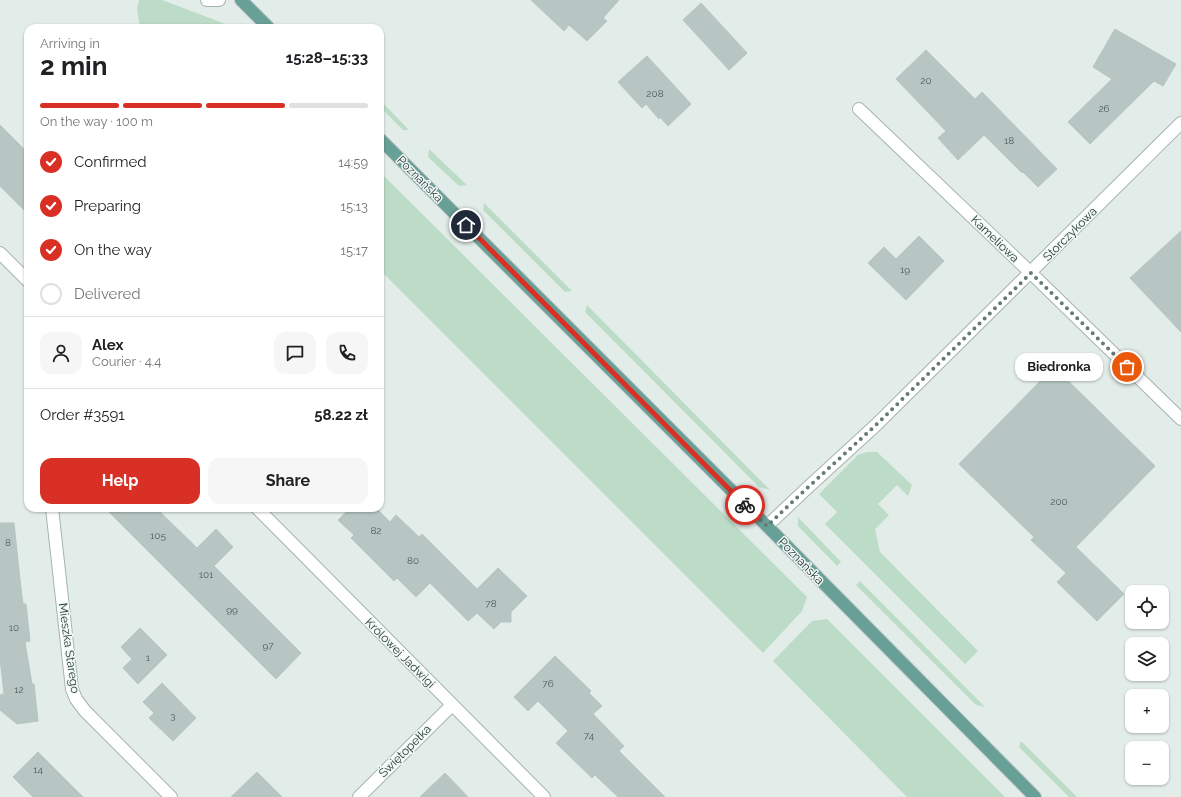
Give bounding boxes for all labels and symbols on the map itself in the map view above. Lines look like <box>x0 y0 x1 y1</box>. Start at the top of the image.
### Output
house number: 20 <box>920 75 932 86</box>
house number: 208 <box>646 88 664 99</box>
house number: 26 <box>1098 103 1110 114</box>
house number: 18 <box>1004 135 1014 146</box>
street label: Poznańska <box>394 153 446 205</box>
street label: Storczykowa <box>1040 204 1100 264</box>
pin <box>449 208 483 242</box>
street label: Kameliowa <box>968 213 1022 265</box>
house number: 19 <box>900 264 910 275</box>
pin <box>1110 350 1144 384</box>
callout: Biedronka <box>1015 353 1103 381</box>
courier <box>725 485 765 525</box>
house number: 200 <box>1050 496 1068 507</box>
house number: 82 <box>370 525 382 536</box>
house number: 105 <box>150 530 166 541</box>
street label: Poznańska <box>775 535 827 587</box>
house number: 8 <box>5 537 11 548</box>
house number: 80 <box>407 555 419 566</box>
house number: 101 <box>199 569 214 580</box>
house number: 78 <box>485 598 497 609</box>
street label: Mieszka Starego <box>56 602 82 694</box>
house number: 99 <box>226 604 238 615</box>
street label: Królowej Jadwigi <box>362 615 438 691</box>
house number: 10 <box>9 622 19 633</box>
house number: 97 <box>262 640 274 651</box>
house number: 1 <box>146 652 151 663</box>
house number: 76 <box>542 678 554 689</box>
house number: 12 <box>14 684 24 695</box>
house number: 3 <box>170 710 176 721</box>
street label: Świętopełka <box>376 722 434 780</box>
house number: 74 <box>584 730 595 741</box>
house number: 14 <box>33 764 43 775</box>

